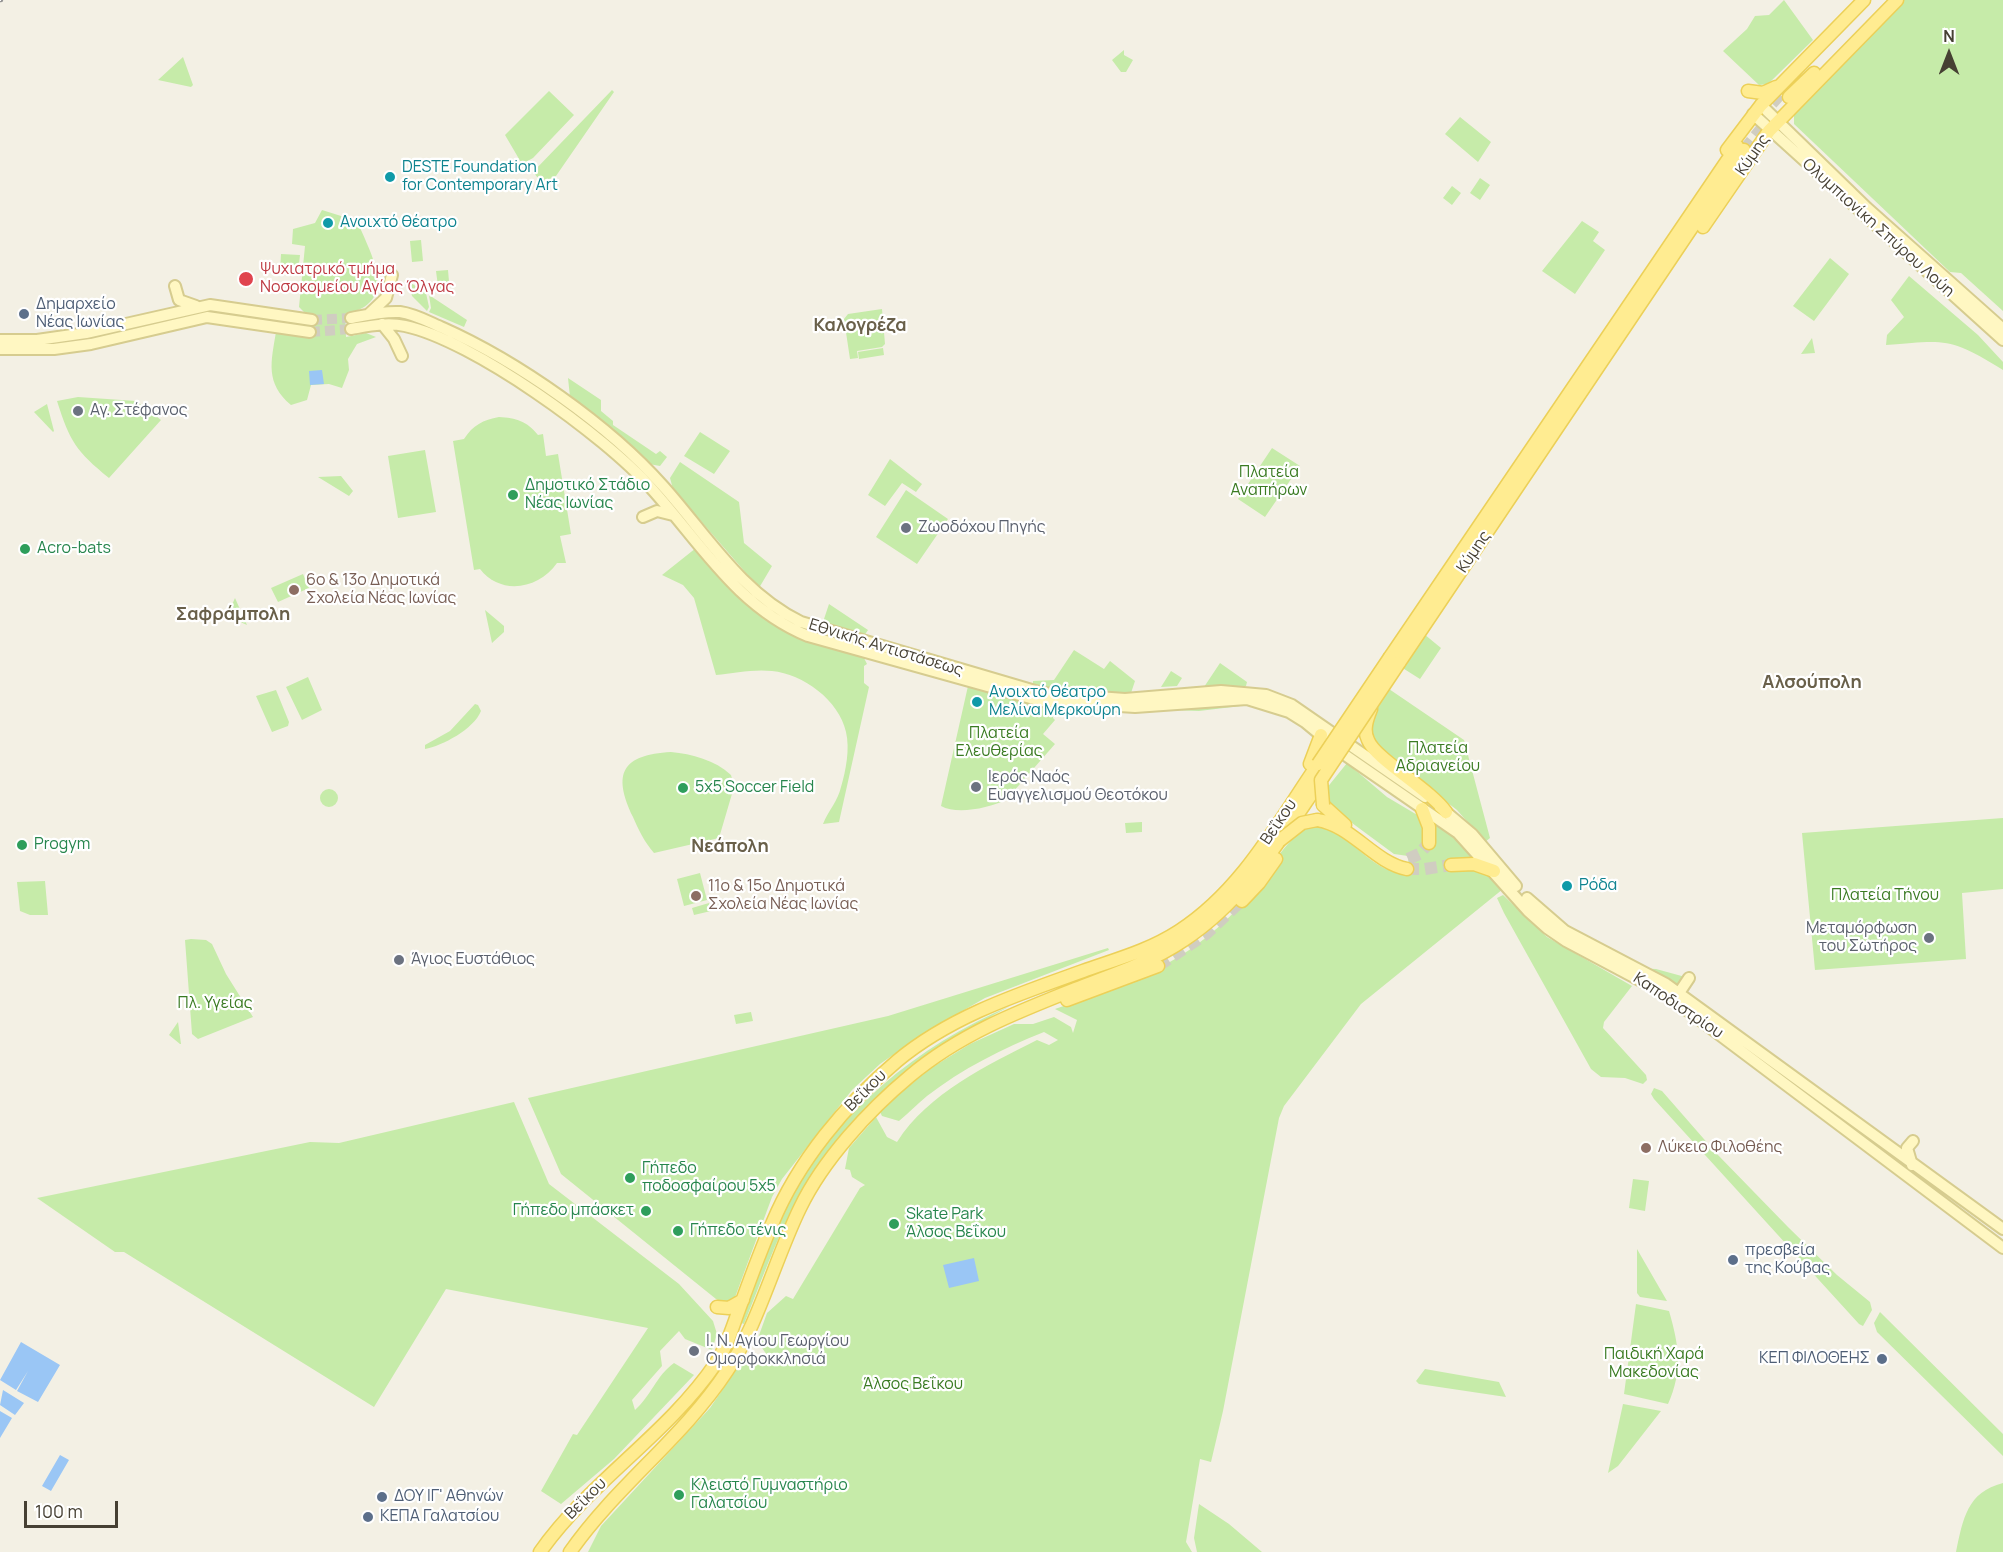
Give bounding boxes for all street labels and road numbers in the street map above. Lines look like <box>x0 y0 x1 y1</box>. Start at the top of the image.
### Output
street label: Κύμης <box>1732 131 1774 179</box>
street label: Ολυμπιονίκη Σπύρου Λούη <box>1798 155 1958 301</box>
street label: Κύμης <box>1453 527 1495 577</box>
street label: Εθνικής Αντιστάσεως <box>807 615 965 681</box>
street label: Βεΐκου <box>1257 796 1301 848</box>
street label: Καποδιστρίου <box>1629 969 1727 1043</box>
street label: Βεΐκου <box>841 1066 891 1116</box>
street label: Βεΐκου <box>561 1474 611 1524</box>

